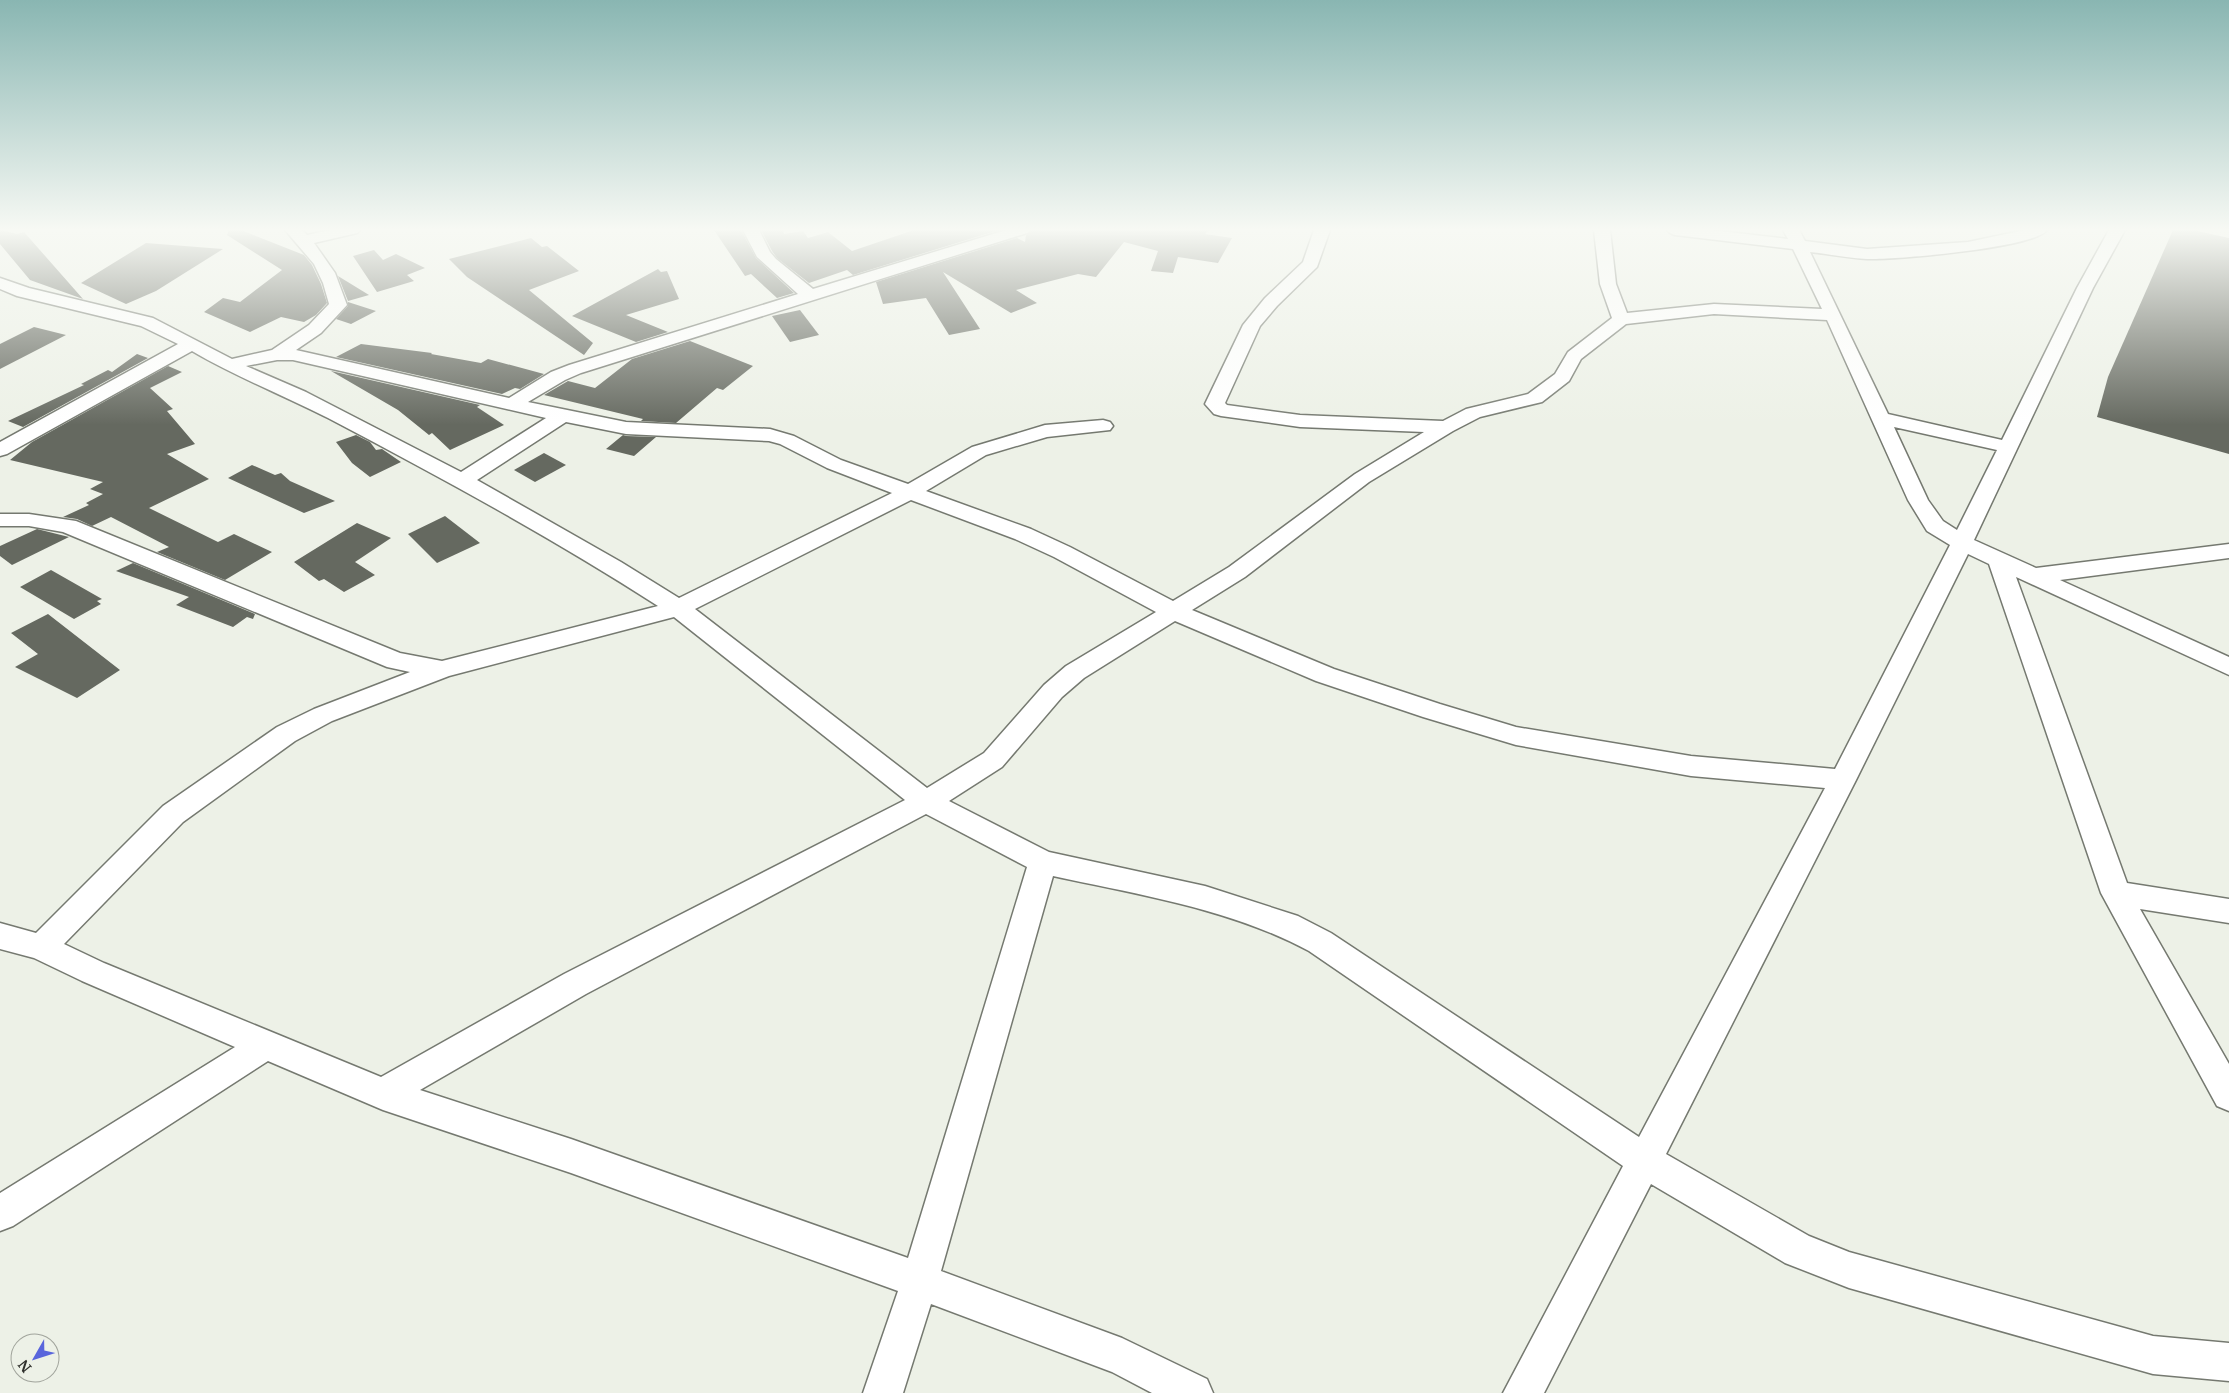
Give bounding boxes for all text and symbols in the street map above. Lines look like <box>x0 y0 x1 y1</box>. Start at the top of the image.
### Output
north arrow <box>10 1333 60 1383</box>
text: N <box>14 1356 35 1376</box>

